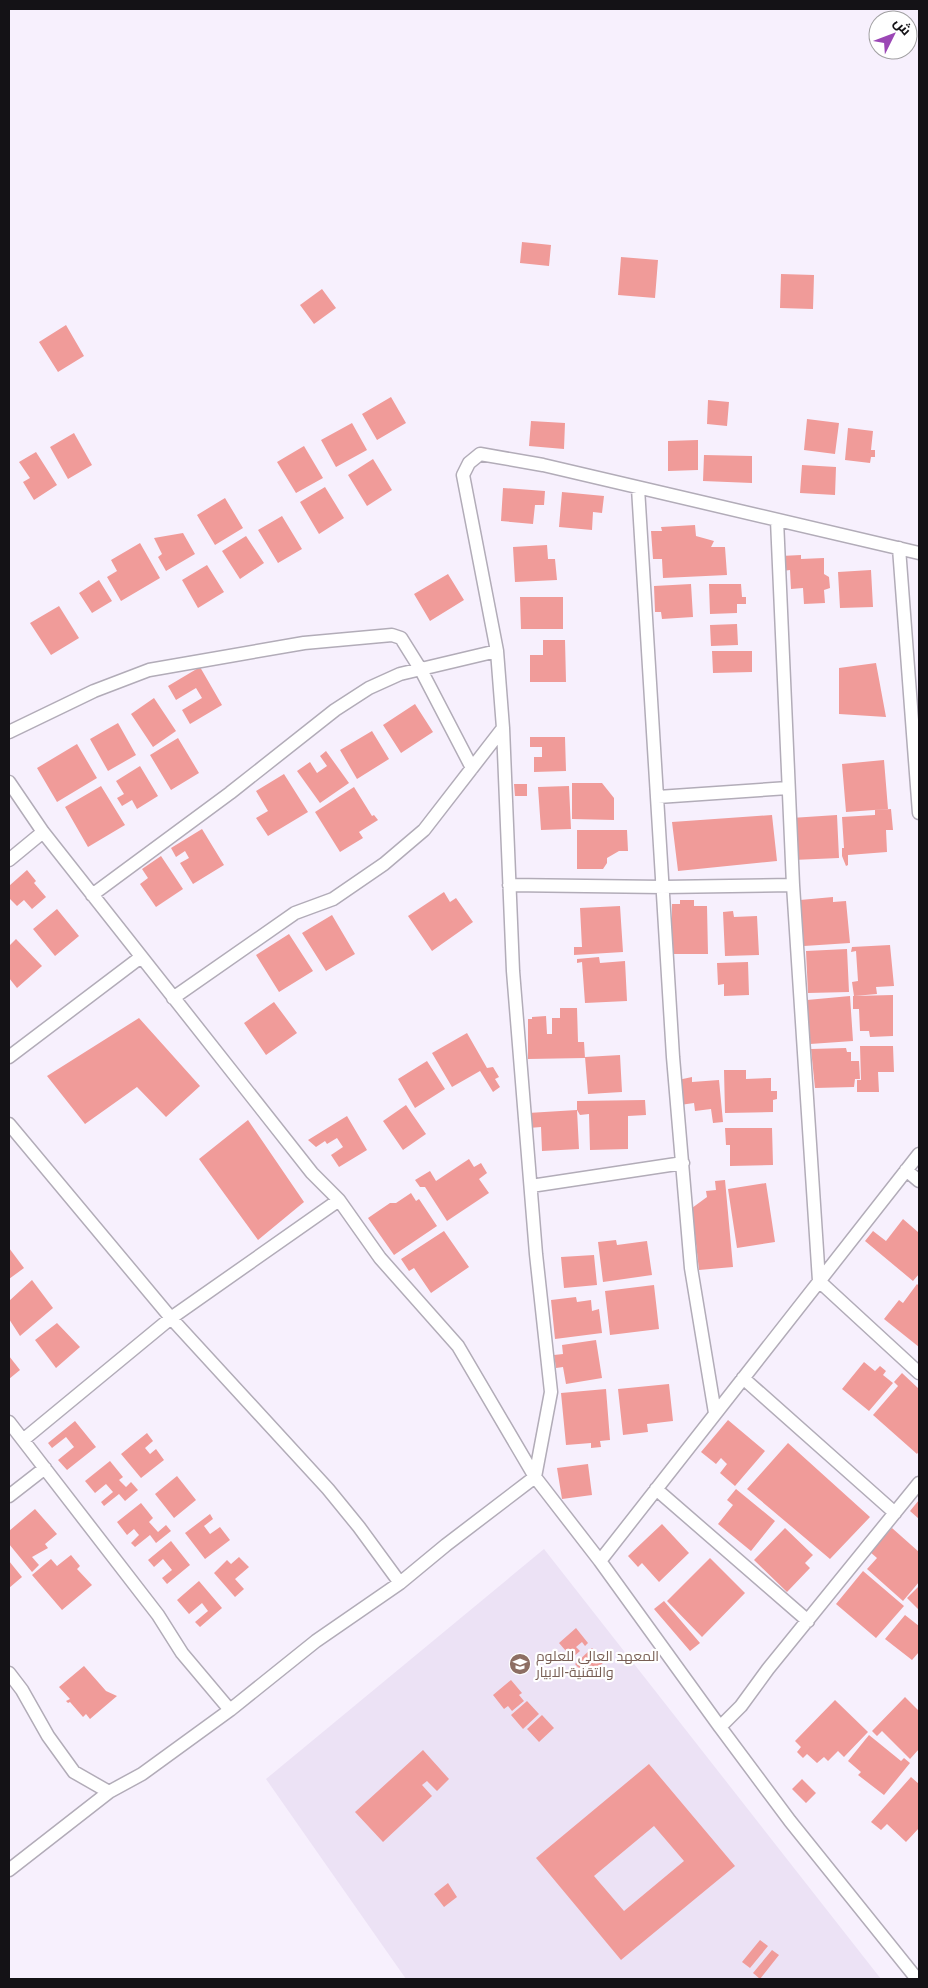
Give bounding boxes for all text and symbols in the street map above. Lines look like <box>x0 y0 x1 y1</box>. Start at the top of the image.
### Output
north arrow <box>868 10 918 60</box>
text: ش <box>890 13 916 39</box>
place label: المعهد العالي للعلوم والتقنية-الابيار <box>535 1646 659 1681</box>
school or university icon: المعهد العالي للعلوم والتقنية-الابيار <box>508 1652 532 1676</box>

